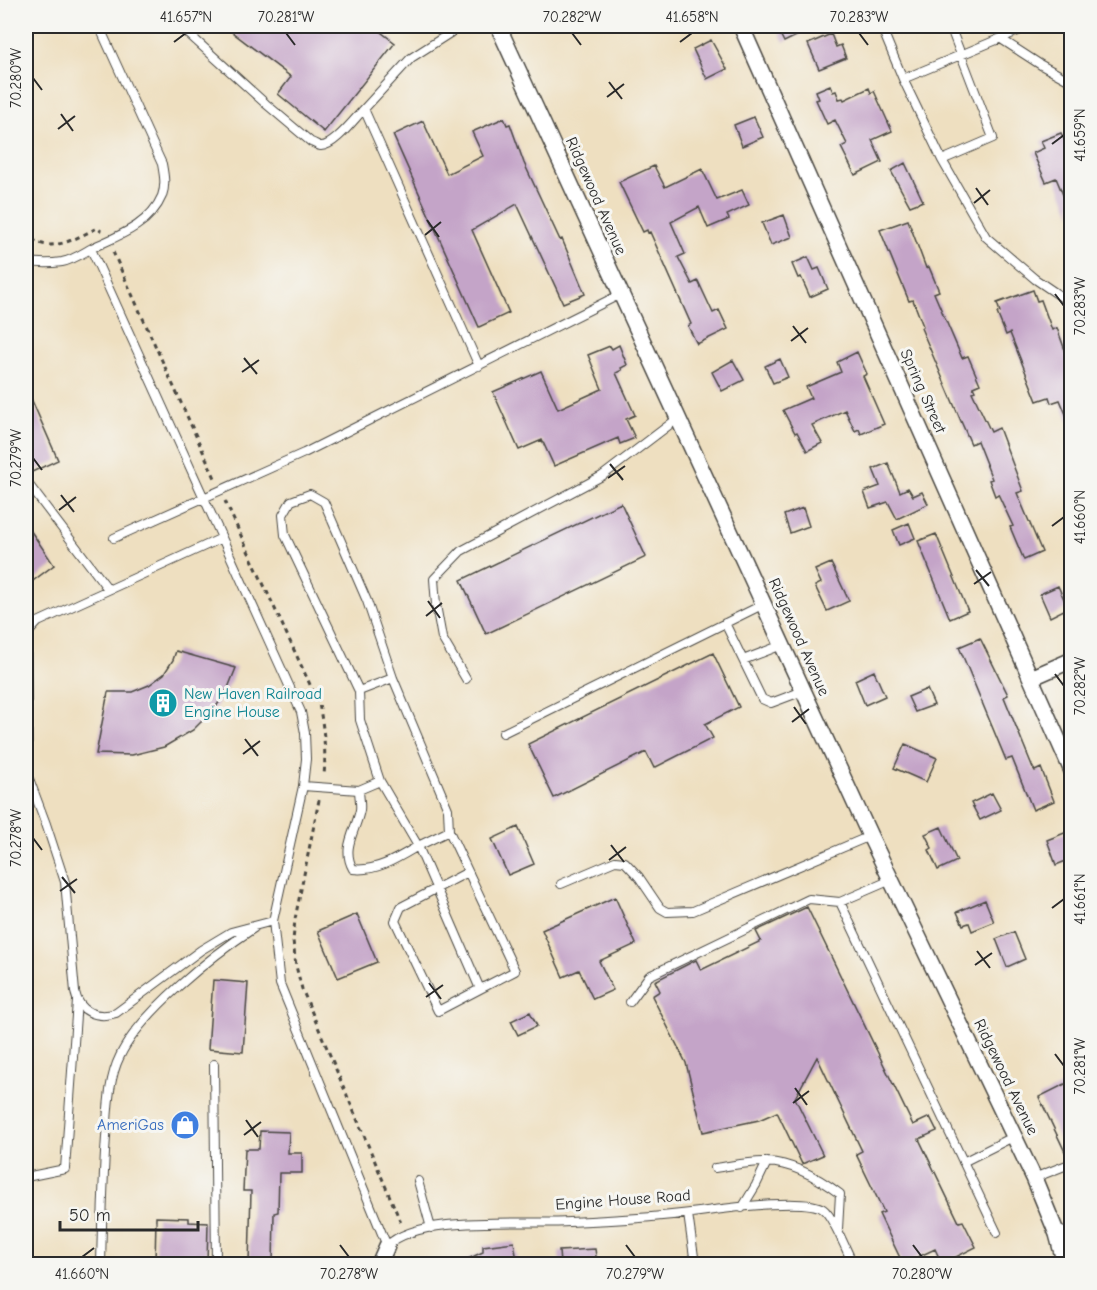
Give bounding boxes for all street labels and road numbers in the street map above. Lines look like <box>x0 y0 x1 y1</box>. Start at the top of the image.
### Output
street label: Ridgewood Avenue <box>562 134 630 258</box>
street label: Spring Street <box>896 346 950 436</box>
street label: Ridgewood Avenue <box>765 575 833 699</box>
street label: Ridgewood Avenue <box>970 1016 1042 1138</box>
street label: Engine House Road <box>555 1186 691 1214</box>

